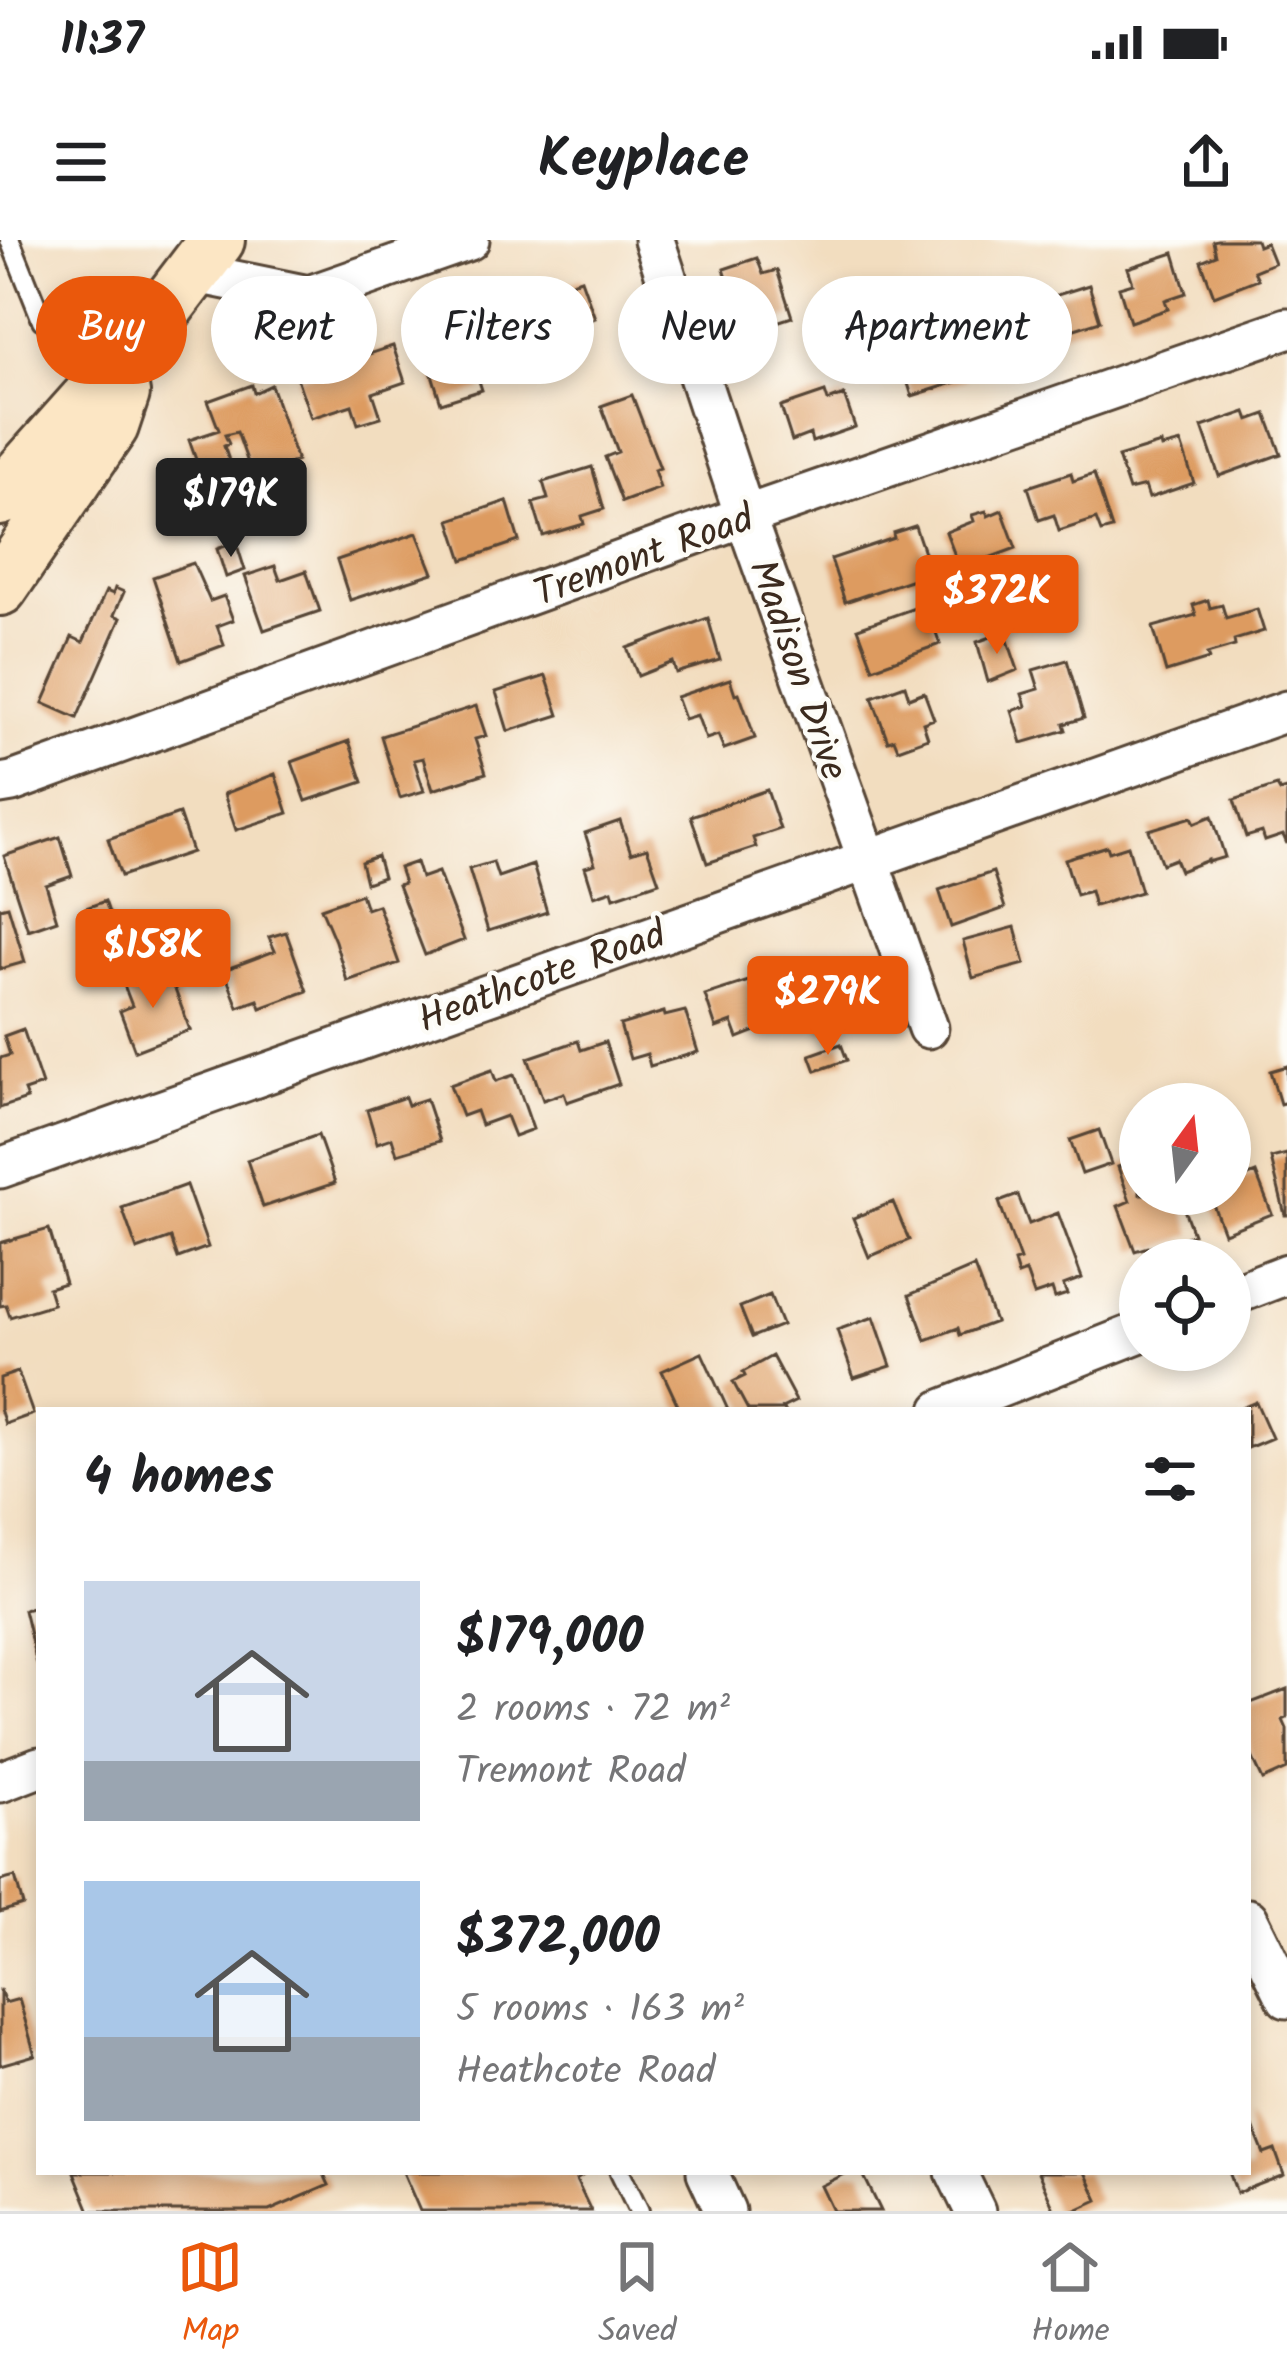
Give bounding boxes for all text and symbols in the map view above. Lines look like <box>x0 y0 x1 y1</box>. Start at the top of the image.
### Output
text: 11:37 <box>60 6 144 78</box>
text: Keyplace <box>538 119 749 205</box>
icon: menu <box>48 129 114 195</box>
icon: share <box>1173 129 1239 195</box>
chip: Buy <box>36 276 187 384</box>
chip: Rent <box>211 276 377 384</box>
chip: Filters <box>401 276 594 384</box>
chip: New <box>618 276 778 384</box>
chip: Apartment <box>802 276 1072 384</box>
pin: $179K <box>147 458 315 560</box>
text: $179K <box>183 466 279 528</box>
street label: Tremont Road <box>526 489 764 626</box>
street label: Madison Drive <box>729 552 863 789</box>
pin: $372K <box>913 555 1081 657</box>
text: $372K <box>942 563 1052 625</box>
street label: Heathcote Road <box>410 905 676 1052</box>
pin: $158K <box>69 909 237 1011</box>
text: $158K <box>102 917 204 979</box>
pin: $279K <box>744 956 912 1058</box>
text: $279K <box>774 964 882 1026</box>
north arrow <box>1119 1083 1251 1215</box>
map controls <box>1119 1083 1251 1371</box>
button: locate <box>1119 1239 1251 1371</box>
text: 4 homes <box>84 1439 274 1520</box>
icon: filters <box>1137 1446 1203 1512</box>
text: $179,000 <box>456 1599 643 1680</box>
icon: home <box>180 1629 324 1773</box>
text: 2 rooms · 72 m² <box>456 1680 730 1742</box>
text: Tremont Road <box>456 1742 686 1804</box>
text: $372,000 <box>456 1899 660 1980</box>
icon: home <box>180 1929 324 2073</box>
text: 5 rooms · 163 m² <box>456 1980 744 2042</box>
text: Heathcote Road <box>456 2042 715 2104</box>
tab: Map <box>177 2234 243 2359</box>
tab: Saved <box>598 2234 677 2359</box>
tab: Home <box>1031 2234 1110 2359</box>

